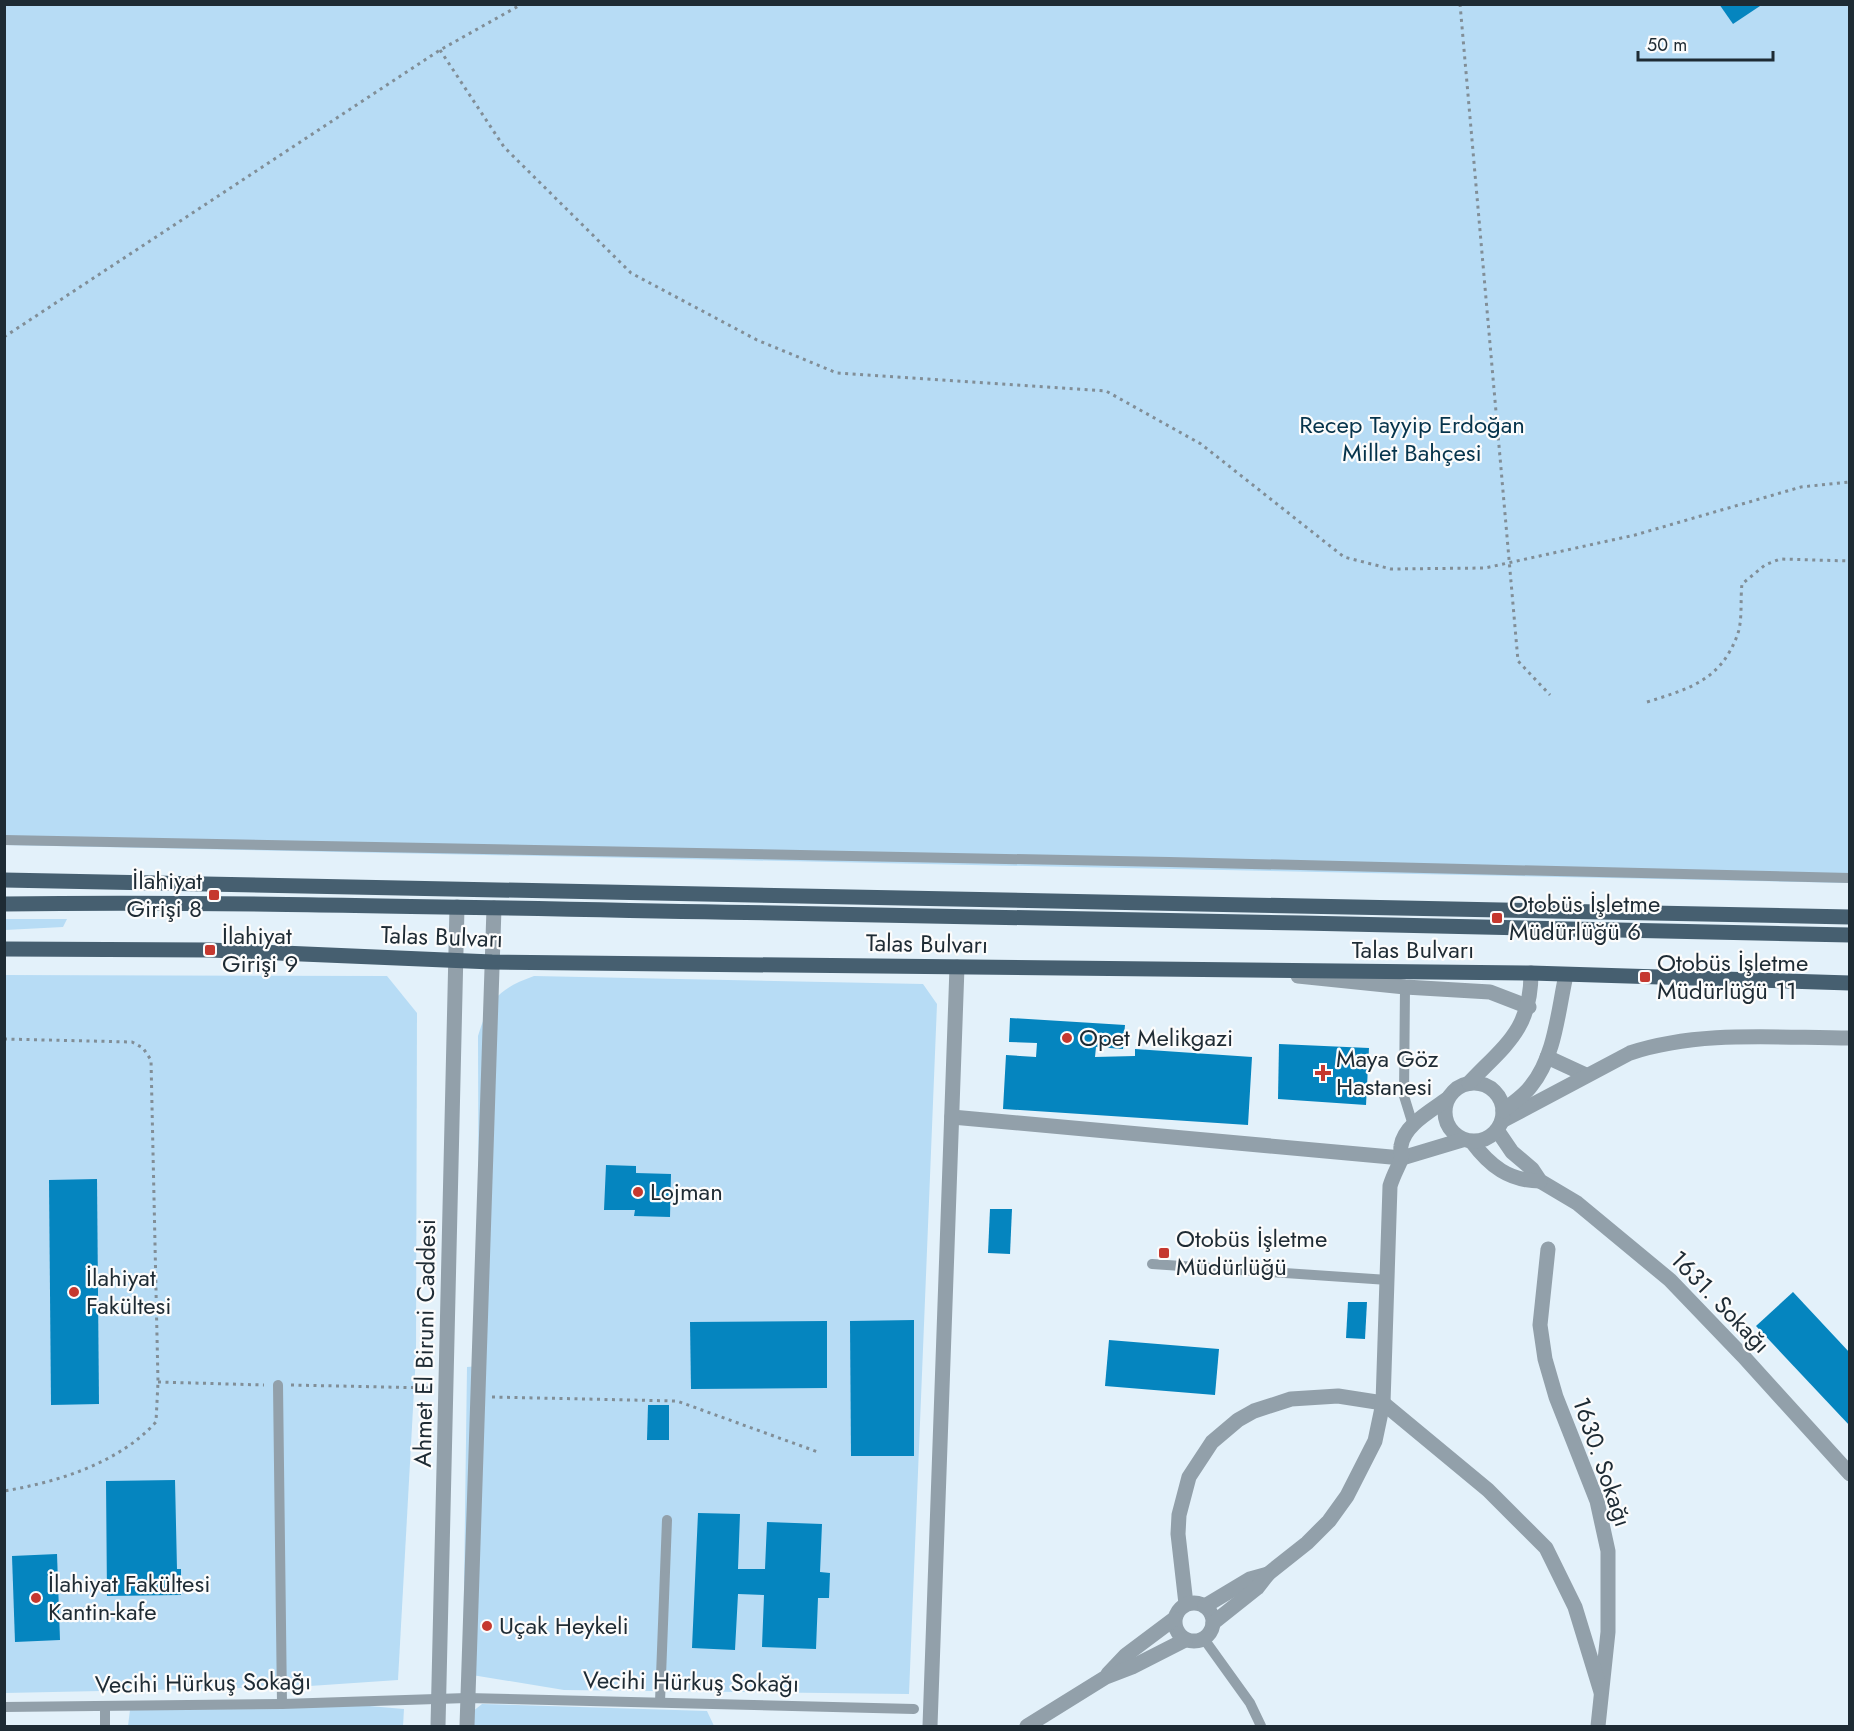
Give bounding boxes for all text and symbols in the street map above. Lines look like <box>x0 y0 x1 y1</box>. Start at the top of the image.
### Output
scale bar <box>1638 24 1773 62</box>
text: 50 m <box>1647 32 1687 58</box>
park label: Recep Tayyip Erdoğan Millet Bahçesi <box>1299 407 1525 470</box>
place label: İlahiyat Girişi 8 <box>126 863 202 926</box>
place label: Otobüs İşletme Müdürlüğü 6 <box>1509 886 1660 949</box>
marker: İlahiyat Girişi 8 <box>207 888 221 902</box>
marker: Otobüs İşletme Müdürlüğü 6 <box>1490 911 1504 925</box>
street label: Talas Bulvarı <box>380 917 504 956</box>
place label: İlahiyat Girişi 9 <box>222 918 298 981</box>
street label: Talas Bulvarı <box>866 925 988 962</box>
street label: Talas Bulvarı <box>1352 932 1474 967</box>
marker: İlahiyat Girişi 9 <box>203 943 217 957</box>
place label: Otobüs İşletme Müdürlüğü 11 <box>1657 945 1808 1008</box>
marker: Otobüs İşletme Müdürlüğü 11 <box>1638 970 1652 984</box>
place label: Opet Melikgazi <box>1079 1020 1233 1055</box>
marker: Opet Melikgazi <box>1060 1031 1074 1045</box>
place label: Maya Göz Hastanesi <box>1336 1041 1439 1104</box>
marker: Maya Göz Hastanesi <box>1314 1064 1332 1082</box>
place label: Lojman <box>650 1174 723 1209</box>
marker: Lojman <box>631 1185 645 1199</box>
street label: Ahmet El Biruni Caddesi <box>405 1218 444 1468</box>
place label: Otobüs İşletme Müdürlüğü <box>1176 1221 1327 1284</box>
street label: 1631. Sokağı <box>1662 1242 1779 1361</box>
marker: Otobüs İşletme Müdürlüğü <box>1157 1246 1171 1260</box>
place label: İlahiyat Fakültesi <box>86 1260 172 1323</box>
marker: İlahiyat Fakültesi <box>67 1285 81 1299</box>
street label: 1630. Sokağı <box>1564 1392 1641 1531</box>
place label: İlahiyat Fakültesi Kantin-kafe <box>48 1566 210 1629</box>
marker: İlahiyat Fakültesi Kantin-kafe <box>29 1591 43 1605</box>
place label: Uçak Heykeli <box>499 1608 629 1643</box>
marker: Uçak Heykeli <box>480 1619 494 1633</box>
street label: Vecihi Hürkuş Sokağı <box>583 1662 799 1701</box>
street label: Vecihi Hürkuş Sokağı <box>95 1663 311 1702</box>

